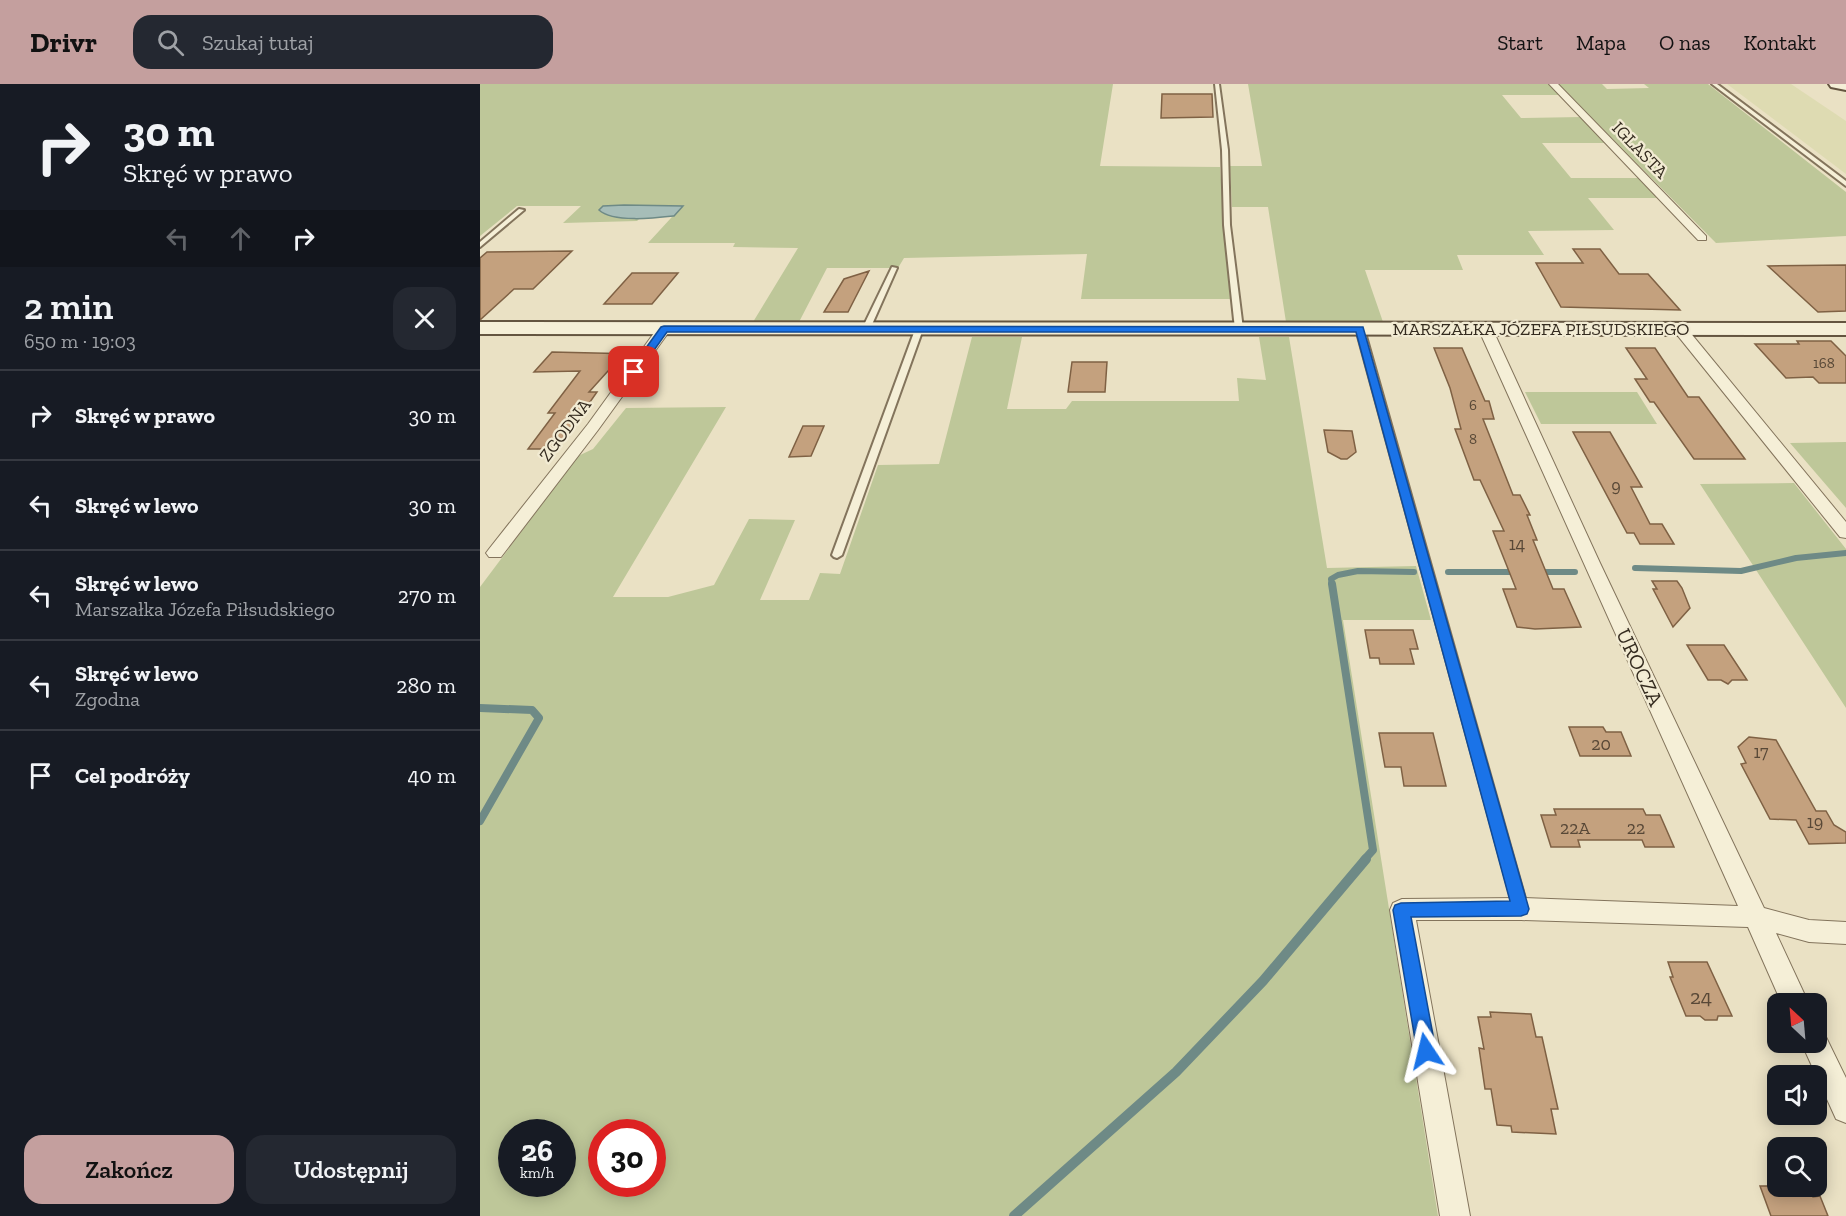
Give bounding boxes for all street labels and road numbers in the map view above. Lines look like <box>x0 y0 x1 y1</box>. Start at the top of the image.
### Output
street label: IGLASTA <box>1607 117 1673 183</box>
street label: MARSZAŁKA JÓZEFA PIŁSUDSKIEGO <box>1393 318 1689 340</box>
street label: ZGODNA <box>534 394 596 466</box>
street label: UROCZA <box>1611 624 1669 710</box>

